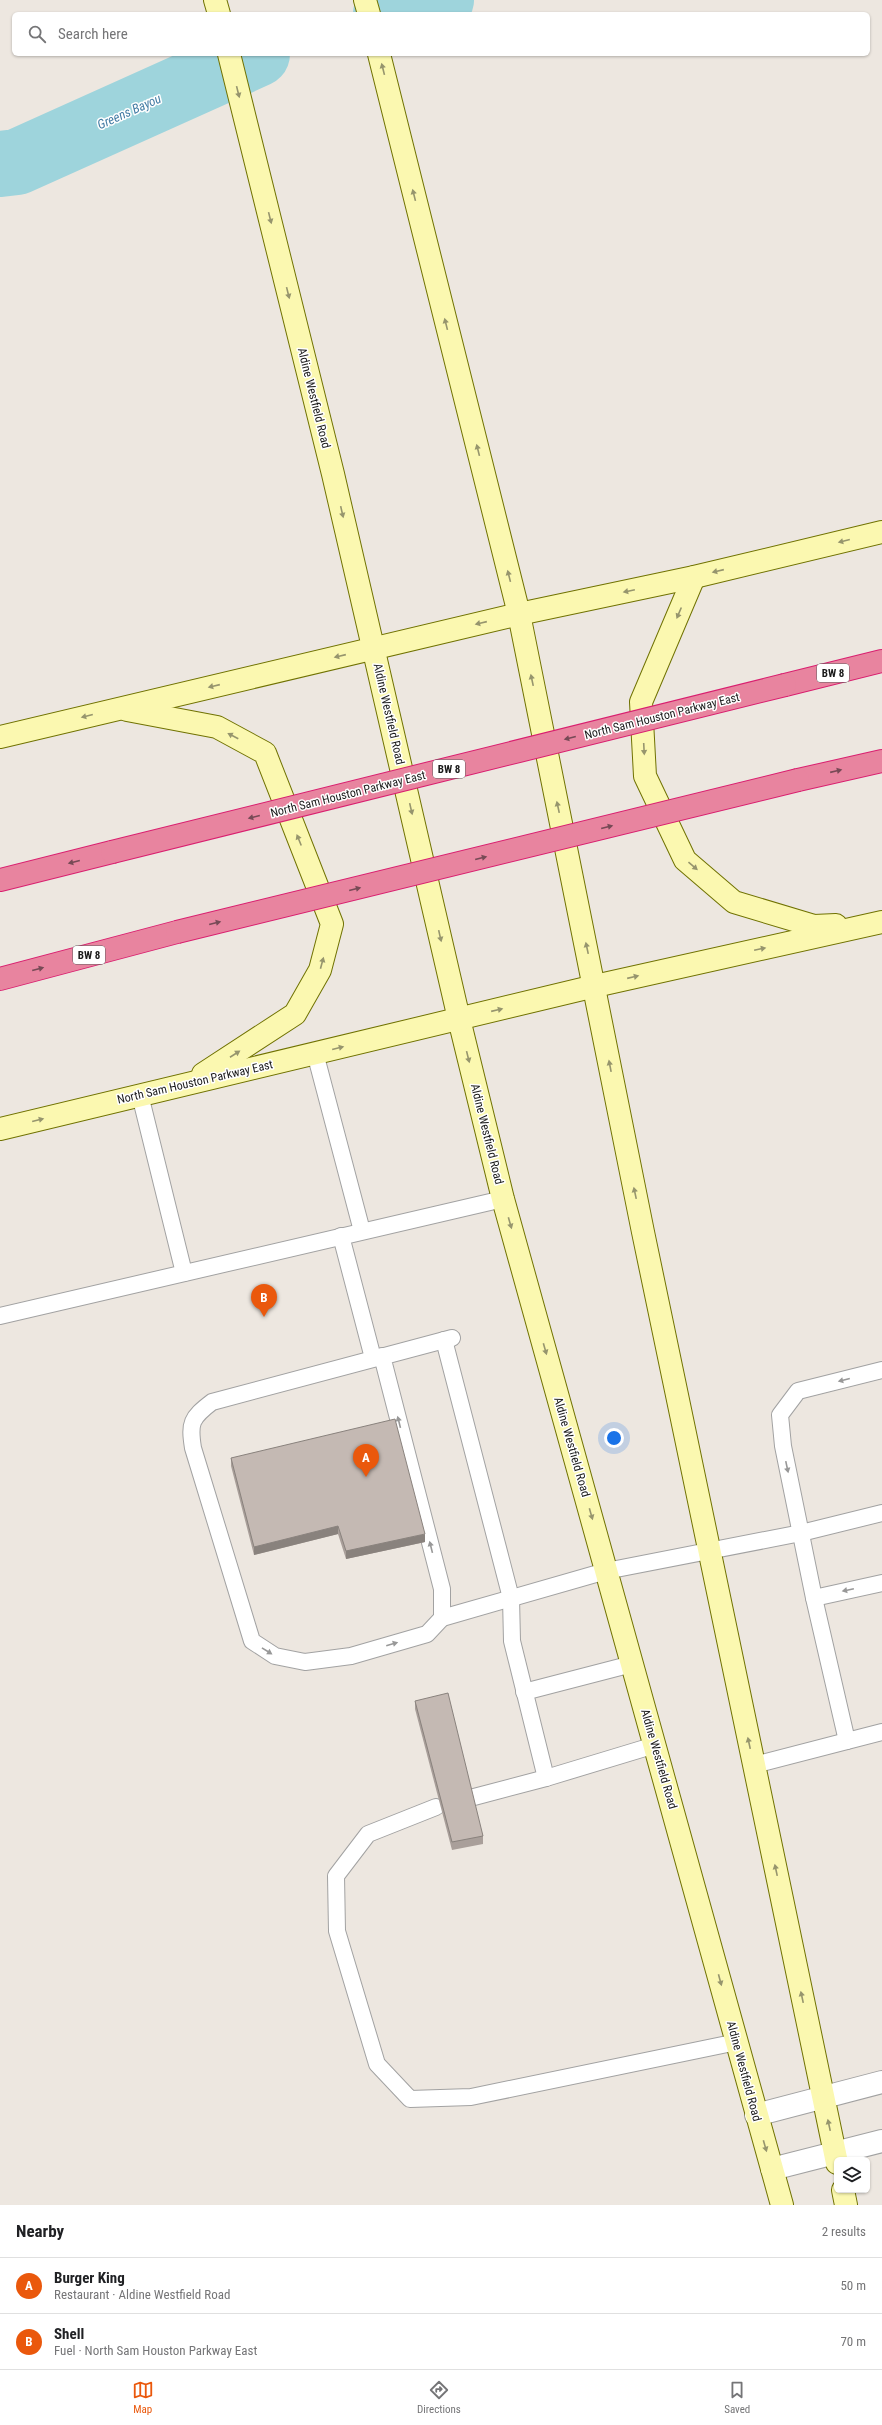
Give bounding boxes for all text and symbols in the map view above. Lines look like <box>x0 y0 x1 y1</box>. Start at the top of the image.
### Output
search box <box>12 12 870 56</box>
icon: search <box>26 23 48 45</box>
text: Search here <box>58 25 128 43</box>
one-way arrow <box>379 62 385 75</box>
one-way arrow <box>236 86 242 98</box>
water label: Greens Bayou <box>95 91 163 132</box>
one-way arrow <box>411 189 417 201</box>
one-way arrow <box>267 212 273 224</box>
one-way arrow <box>286 287 292 299</box>
one-way arrow <box>443 318 449 330</box>
street label: Aldine Westfield Road <box>295 346 333 450</box>
one-way arrow <box>475 444 481 456</box>
one-way arrow <box>339 506 345 518</box>
one-way arrow <box>838 538 850 544</box>
one-way arrow <box>712 569 724 575</box>
one-way arrow <box>506 570 512 583</box>
one-way arrow <box>623 588 635 594</box>
one-way arrow <box>676 607 682 618</box>
one-way arrow <box>474 621 487 627</box>
one-way arrow <box>334 653 346 659</box>
street label: Aldine Westfield Road <box>371 662 407 766</box>
road number: BW 8 <box>817 664 849 682</box>
one-way arrow <box>529 673 535 686</box>
one-way arrow <box>208 683 220 689</box>
street label: North Sam Houston Parkway East <box>583 690 741 742</box>
one-way arrow <box>81 713 93 719</box>
one-way arrow <box>227 733 239 739</box>
one-way arrow <box>564 736 577 742</box>
one-way arrow <box>640 743 647 755</box>
road number: BW 8 <box>433 760 465 778</box>
street label: North Sam Houston Parkway East <box>269 768 427 820</box>
one-way arrow <box>829 768 842 774</box>
one-way arrow <box>555 801 561 813</box>
one-way arrow <box>408 803 414 815</box>
one-way arrow <box>248 814 260 820</box>
one-way arrow <box>602 824 614 830</box>
one-way arrow <box>296 835 302 846</box>
one-way arrow <box>475 854 487 860</box>
one-way arrow <box>68 859 80 865</box>
one-way arrow <box>687 862 698 871</box>
one-way arrow <box>349 885 361 891</box>
one-way arrow <box>209 920 221 926</box>
one-way arrow <box>438 930 444 942</box>
one-way arrow <box>584 942 590 954</box>
road number: BW 8 <box>73 946 105 964</box>
one-way arrow <box>754 946 766 952</box>
one-way arrow <box>319 957 325 969</box>
one-way arrow <box>32 965 44 971</box>
one-way arrow <box>627 974 639 980</box>
one-way arrow <box>491 1006 503 1012</box>
one-way arrow <box>331 1044 344 1050</box>
one-way arrow <box>229 1050 241 1057</box>
one-way arrow <box>466 1050 472 1063</box>
street label: North Sam Houston Parkway East <box>116 1057 275 1107</box>
one-way arrow <box>607 1060 613 1072</box>
street label: Aldine Westfield Road <box>468 1082 506 1186</box>
one-way arrow <box>32 1116 44 1122</box>
one-way arrow <box>632 1187 638 1200</box>
one-way arrow <box>507 1218 513 1230</box>
pin: B <box>251 1284 277 1317</box>
one-way arrow <box>542 1343 548 1355</box>
one-way arrow <box>838 1377 850 1383</box>
street label: Aldine Westfield Road <box>551 1395 593 1499</box>
one-way arrow <box>396 1415 402 1427</box>
your location <box>604 1428 624 1448</box>
pin: A <box>353 1444 379 1477</box>
one-way arrow <box>785 1461 791 1473</box>
one-way arrow <box>588 1509 594 1521</box>
one-way arrow <box>428 1541 434 1553</box>
one-way arrow <box>842 1588 854 1594</box>
one-way arrow <box>386 1641 398 1647</box>
one-way arrow <box>261 1647 273 1654</box>
street label: Aldine Westfield Road <box>638 1707 680 1811</box>
one-way arrow <box>746 1737 752 1749</box>
one-way arrow <box>772 1864 778 1876</box>
one-way arrow <box>717 1975 723 1987</box>
one-way arrow <box>799 1991 805 2004</box>
street label: Aldine Westfield Road <box>724 2019 764 2123</box>
one-way arrow <box>825 2118 831 2131</box>
one-way arrow <box>762 2141 768 2153</box>
map controls <box>834 2157 870 2193</box>
button: layers <box>834 2157 870 2193</box>
text: Nearby <box>16 2221 64 2241</box>
text: 2 results <box>822 2224 866 2239</box>
text: Burger King <box>54 2269 125 2287</box>
text: A <box>25 2278 33 2293</box>
text: 50 m <box>840 2278 866 2293</box>
text: Restaurant · Aldine Westfield Road <box>54 2287 230 2302</box>
text: Shell <box>54 2325 84 2343</box>
text: B <box>25 2334 33 2349</box>
text: 70 m <box>840 2334 866 2349</box>
text: Fuel · North Sam Houston Parkway East <box>54 2343 257 2358</box>
tab: Map <box>132 2379 154 2416</box>
tab: Directions <box>417 2379 461 2416</box>
tab: Saved <box>724 2379 750 2416</box>

